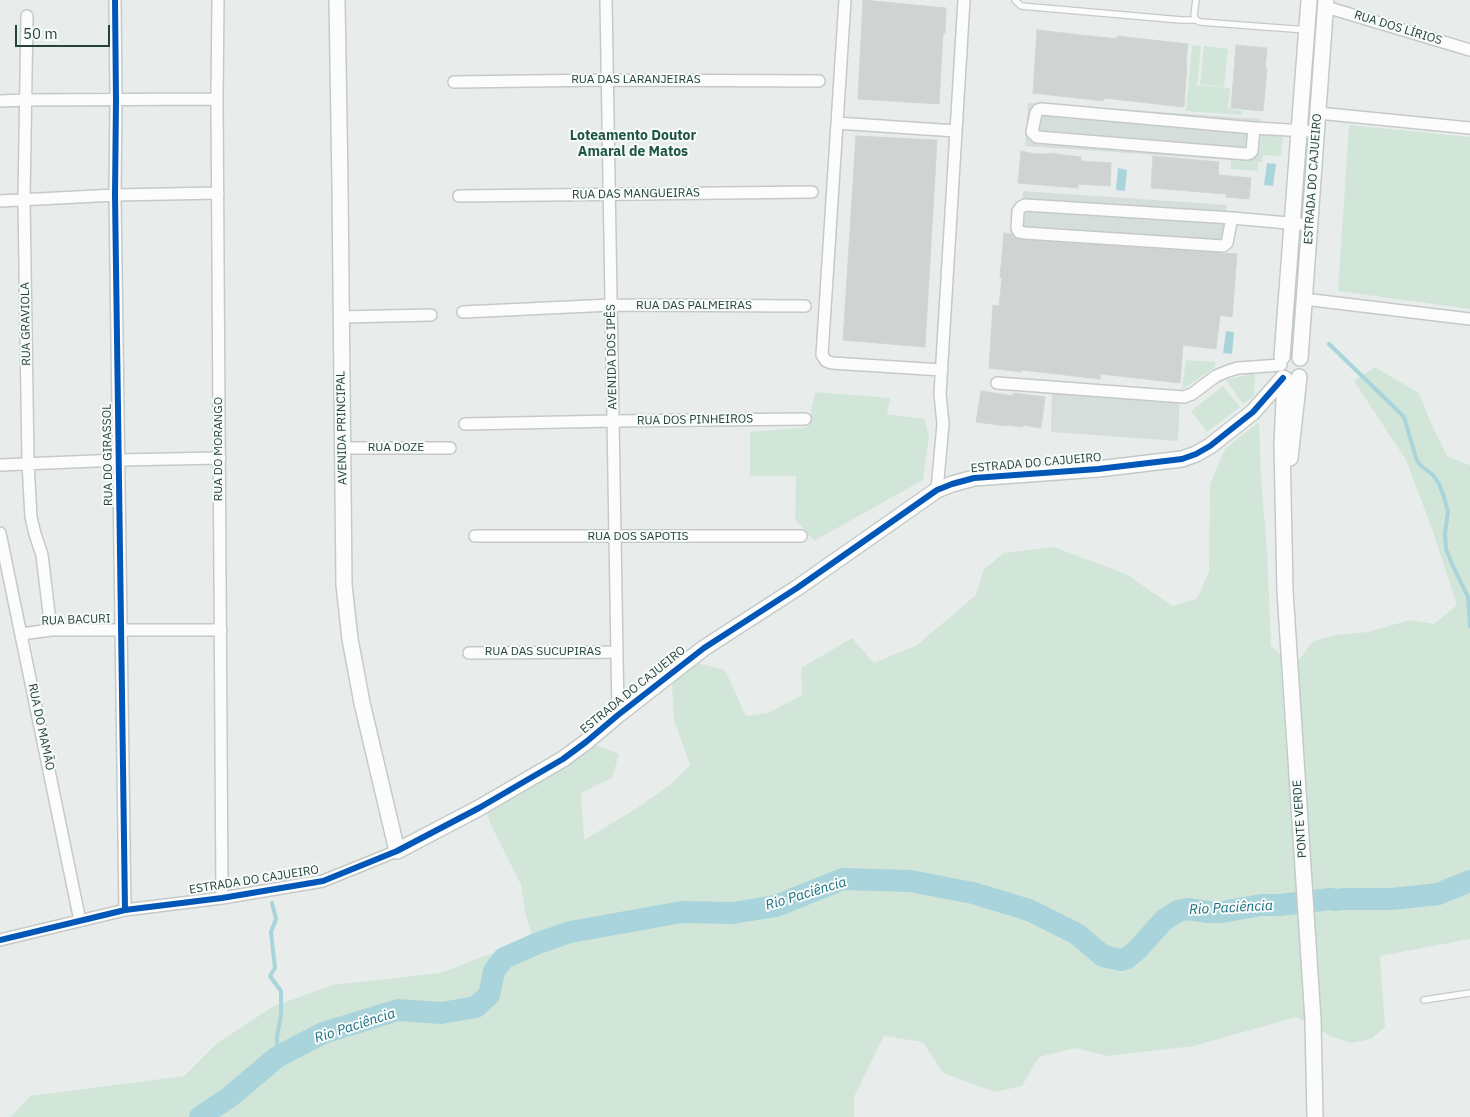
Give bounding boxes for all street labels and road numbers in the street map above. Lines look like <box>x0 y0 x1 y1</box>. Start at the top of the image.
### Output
street label: RUA DOS LÍRIOS <box>1352 8 1444 48</box>
street label: RUA DAS LARANJEIRAS <box>571 73 701 87</box>
street label: ESTRADA DO CAJUEIRO <box>1301 113 1325 245</box>
street label: RUA DAS MANGUEIRAS <box>572 186 700 202</box>
street label: RUA GRAVIOLA <box>18 282 34 366</box>
street label: RUA DAS PALMEIRAS <box>636 299 752 313</box>
street label: AVENIDA DOS IPÊS <box>604 304 620 410</box>
street label: AVENIDA PRINCIPAL <box>334 371 350 485</box>
street label: RUA DO MORANGO <box>212 397 226 501</box>
street label: RUA DO GIRASSOL <box>100 404 116 506</box>
street label: RUA DOS PINHEIROS <box>637 412 753 428</box>
street label: RUA DOZE <box>368 441 424 455</box>
street label: ESTRADA DO CAJUEIRO <box>970 450 1102 476</box>
street label: RUA DOS SAPOTIS <box>587 530 689 544</box>
street label: RUA BACURI <box>41 612 111 628</box>
street label: ESTRADA DO CAJUEIRO <box>577 643 689 737</box>
street label: RUA DAS SUCUPIRAS <box>485 645 601 659</box>
street label: RUA DO MAMÃO <box>25 682 57 772</box>
street label: PONTE VERDE <box>1290 780 1310 858</box>
street label: ESTRADA DO CAJUEIRO <box>188 863 320 897</box>

